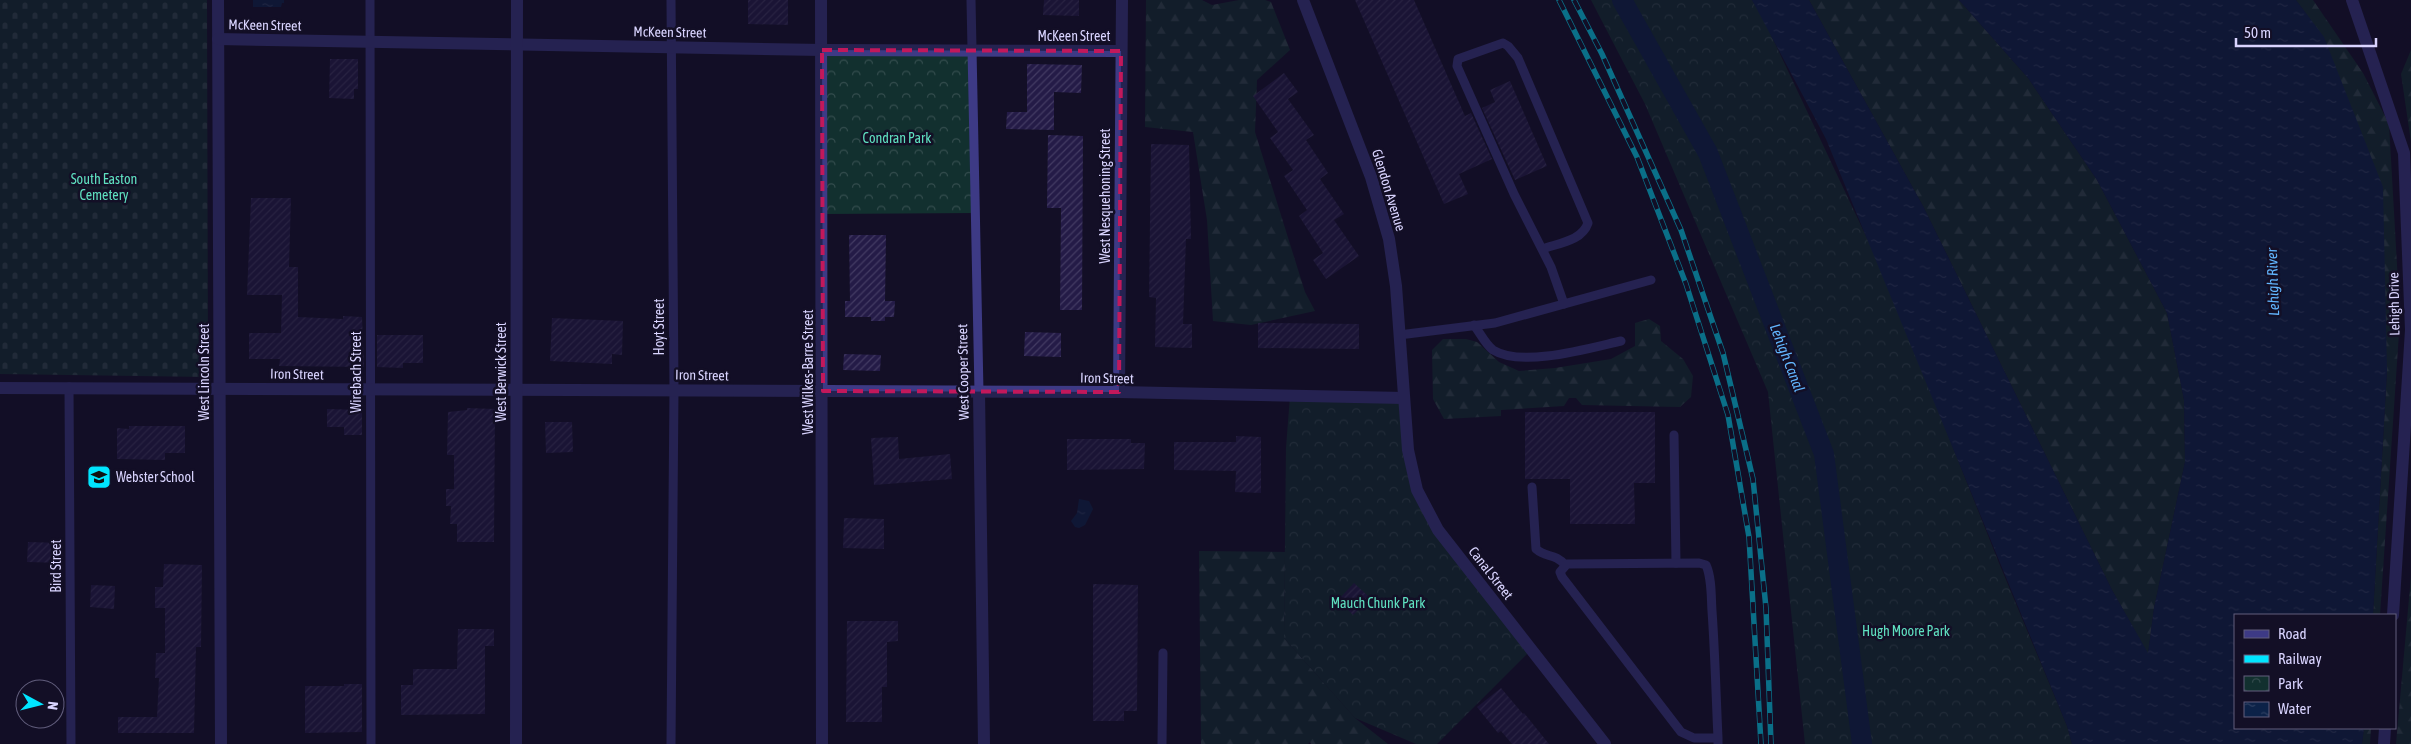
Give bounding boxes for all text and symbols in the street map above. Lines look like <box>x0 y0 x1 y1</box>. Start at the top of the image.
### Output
scale bar <box>2236 15 2376 47</box>
street label: McKeen Street <box>228 16 302 34</box>
street label: McKeen Street <box>633 23 707 41</box>
text: 50 m <box>2244 24 2271 41</box>
street label: McKeen Street <box>1037 28 1111 44</box>
street label: West Nesquehoning Street <box>1097 128 1113 264</box>
park label: Condran Park <box>863 130 931 146</box>
street label: Glendon Avenue <box>1369 147 1409 233</box>
park label: South Easton Cemetery <box>71 171 137 203</box>
water label: Lehigh River <box>2263 247 2282 316</box>
street label: Lehigh Drive <box>2385 272 2403 336</box>
street label: Hoyt Street <box>651 298 667 356</box>
street label: West Wilkes-Barre Street <box>800 309 816 435</box>
water label: Lehigh Canal <box>1767 321 1808 394</box>
street label: West Berwick Street <box>493 322 509 422</box>
street label: West Lincoln Street <box>196 323 212 421</box>
street label: West Cooper Street <box>954 324 972 420</box>
street label: Wirebach Street <box>348 331 364 413</box>
street label: Iron Street <box>270 366 324 382</box>
street label: Iron Street <box>675 367 729 383</box>
street label: Iron Street <box>1080 370 1134 386</box>
school or university icon: Webster School <box>86 464 112 490</box>
place label: Webster School <box>116 469 195 485</box>
street label: Bird Street <box>48 539 64 593</box>
street label: Canal Street <box>1465 543 1517 603</box>
park label: Mauch Chunk Park <box>1331 595 1425 611</box>
legend <box>2234 614 2396 729</box>
park label: Hugh Moore Park <box>1862 623 1950 639</box>
text: Road <box>2278 625 2307 642</box>
text: Railway <box>2278 650 2322 667</box>
text: Park <box>2278 675 2303 692</box>
north arrow <box>15 679 65 729</box>
text: Water <box>2278 700 2311 717</box>
text: N <box>44 701 61 711</box>

